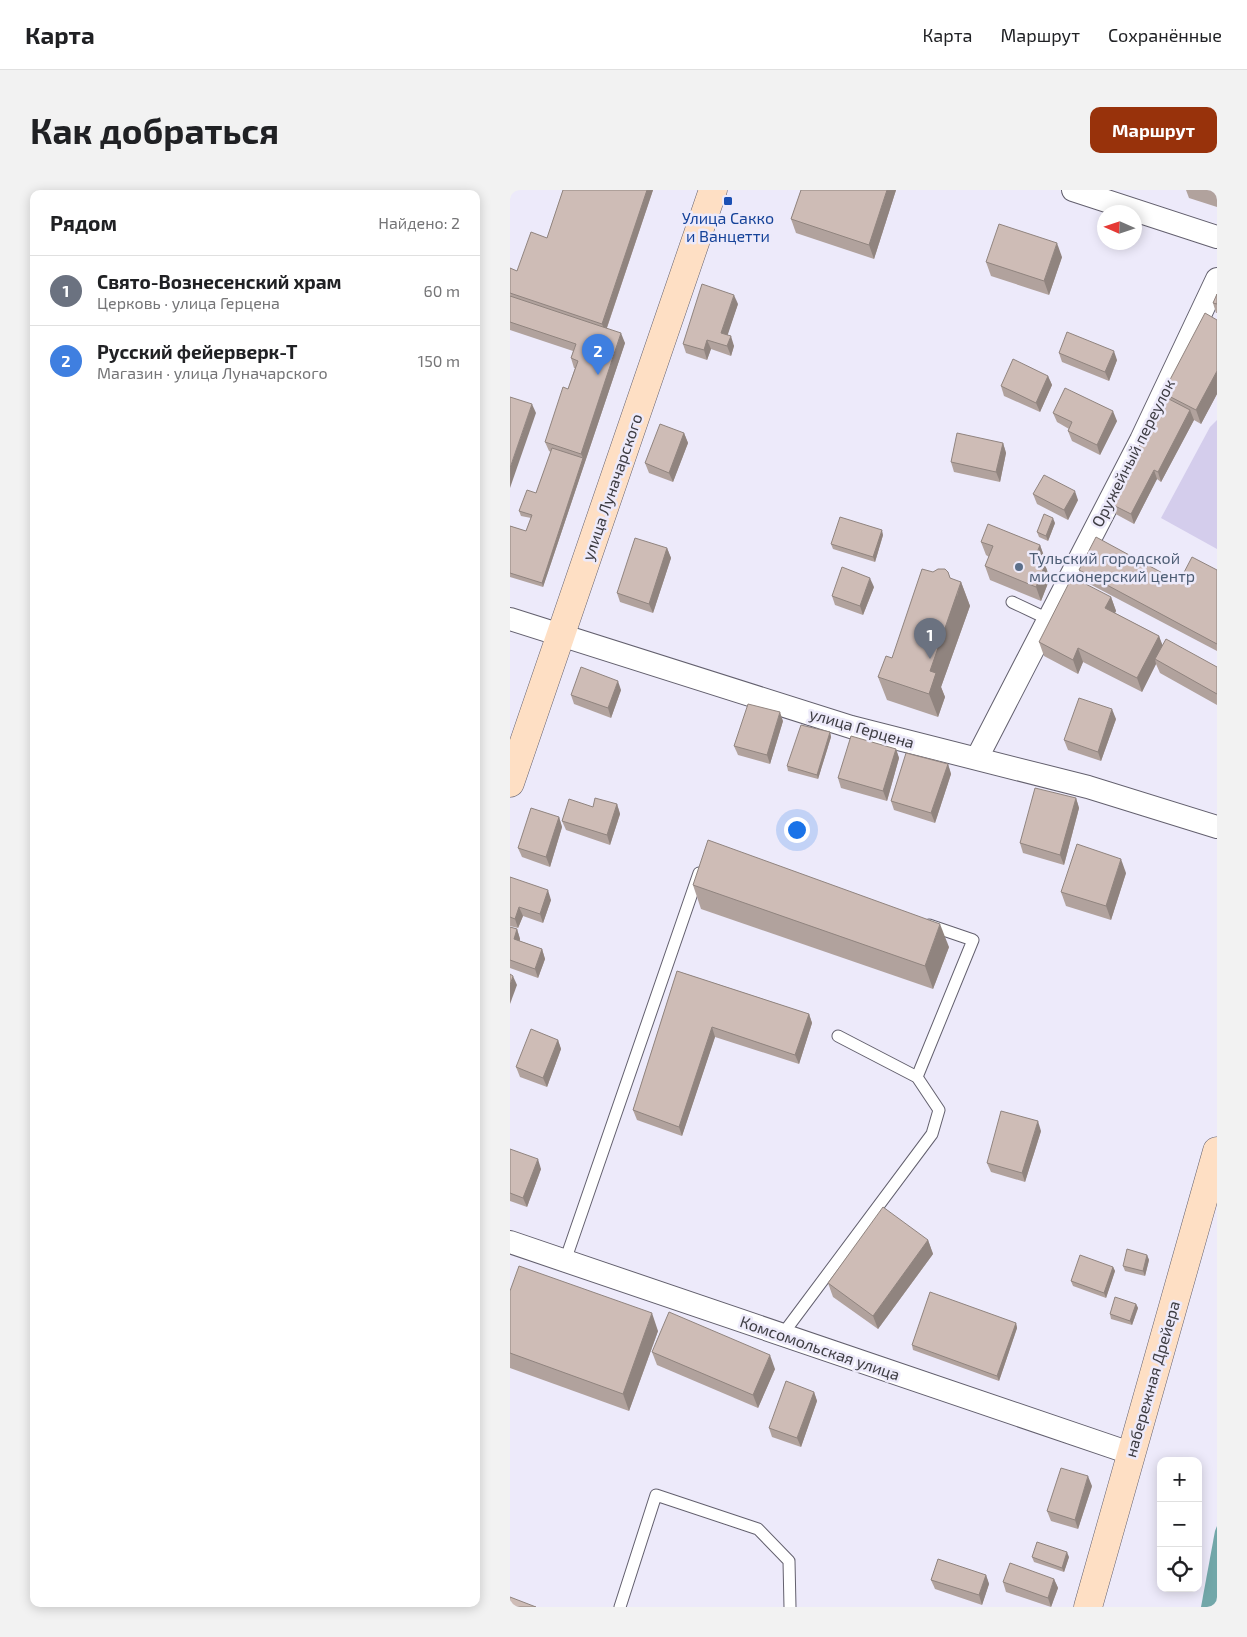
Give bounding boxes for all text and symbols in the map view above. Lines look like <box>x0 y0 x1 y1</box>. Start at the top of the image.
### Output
text: Карта <box>25 20 95 49</box>
text: Карта <box>922 24 972 46</box>
text: Маршрут <box>1000 24 1080 46</box>
text: Сохранённые <box>1108 24 1222 46</box>
button: Маршрут <box>1090 107 1217 153</box>
text: Как добраться <box>30 109 279 151</box>
marker: Улица Сакко и Ванцетти <box>722 195 734 207</box>
north arrow <box>1097 205 1142 250</box>
place label: Улица Сакко и Ванцетти <box>682 208 774 245</box>
text: Рядом <box>50 210 117 235</box>
text: Найдено: 2 <box>378 213 460 232</box>
text: Свято-Вознесенский храм <box>97 270 342 293</box>
text: 1 <box>63 281 69 300</box>
text: 60 m <box>424 281 460 300</box>
text: Церковь · улица Герцена <box>97 293 280 312</box>
pin: 2 <box>582 334 614 375</box>
text: Русский фейерверк-Т <box>97 340 298 363</box>
text: 2 <box>61 351 71 370</box>
text: 150 m <box>418 351 460 370</box>
text: Магазин · улица Луначарского <box>97 363 328 382</box>
street label: Оружейный переулок <box>1087 375 1179 530</box>
street label: улица Луначарского <box>577 411 647 563</box>
place label: Тульский городской миссионерский центр <box>1029 548 1195 585</box>
marker: Тульский городской миссионерский центр <box>1013 561 1025 573</box>
pin: 1 <box>914 618 946 659</box>
street label: улица Герцена <box>807 703 917 753</box>
your location <box>784 817 810 843</box>
street label: набережная Дрейера <box>1120 1298 1183 1459</box>
street label: Комсомольская улица <box>737 1311 903 1385</box>
map controls <box>1157 1457 1202 1592</box>
button: + <box>1157 1457 1202 1502</box>
button: − <box>1157 1502 1202 1547</box>
button: locate <box>1157 1547 1202 1592</box>

